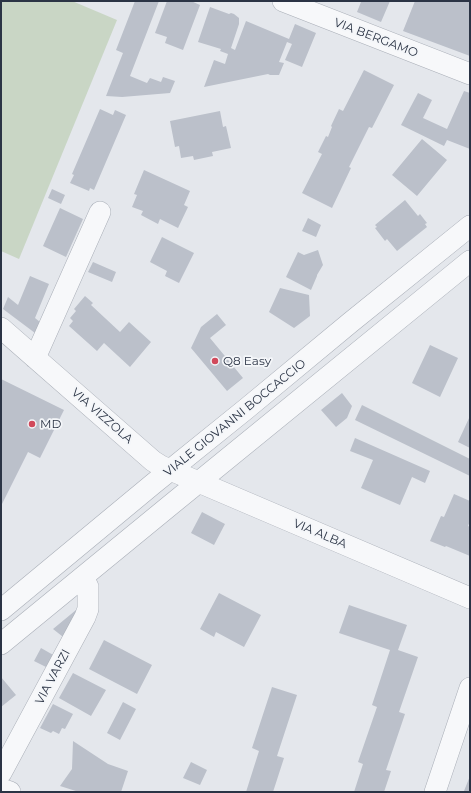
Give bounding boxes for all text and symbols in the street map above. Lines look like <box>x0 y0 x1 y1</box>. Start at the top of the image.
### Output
street label: VIA BERGAMO <box>332 15 420 61</box>
place label: Q8 Easy <box>223 354 271 368</box>
street label: VIALE GIOVANNI BOCCACCIO <box>161 356 309 480</box>
marker: Q8 Easy <box>210 356 220 366</box>
street label: VIA VIZZOLA <box>68 385 136 447</box>
place label: MD <box>40 417 61 431</box>
marker: MD <box>27 419 37 429</box>
street label: VIA ALBA <box>291 516 349 552</box>
street label: VIA VARZI <box>33 647 73 707</box>

